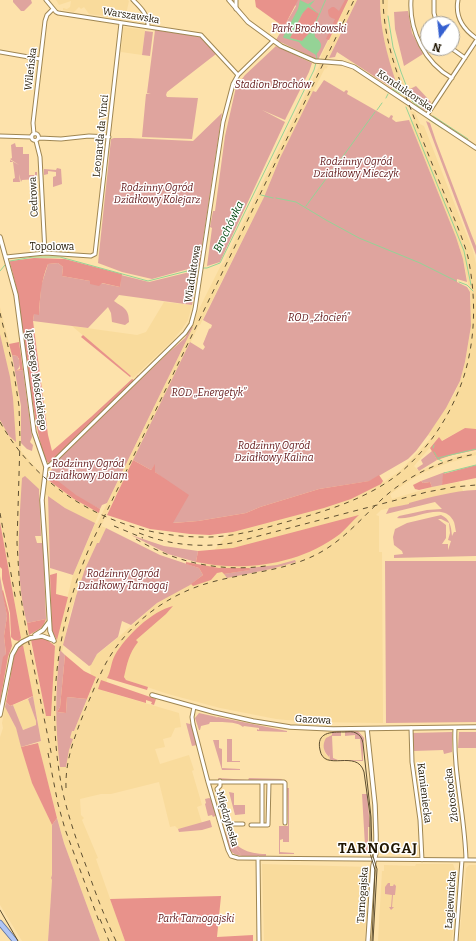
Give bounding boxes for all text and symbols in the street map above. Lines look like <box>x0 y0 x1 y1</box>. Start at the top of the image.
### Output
street label: Warszawska <box>102 6 160 26</box>
north arrow <box>420 16 460 56</box>
park label: Park Brochowski <box>272 23 346 35</box>
text: N <box>431 40 443 54</box>
street label: Wileńska <box>22 47 40 91</box>
street label: Konduktorska <box>374 68 436 114</box>
park label: Stadion Brochów <box>235 79 311 91</box>
street label: Leonarda da Vinci <box>91 94 111 178</box>
park label: Rodzinny Ogród Działkowy Mieczyk <box>313 156 399 180</box>
street label: Cedrowa <box>27 176 41 218</box>
park label: Rodzinny Ogród Działkowy Kolejarz <box>114 182 200 206</box>
water label: Brochówka <box>211 199 247 255</box>
street label: Topolowa <box>30 241 74 253</box>
street label: Wiaduktowa <box>183 244 203 304</box>
park label: ROD „Złocień” <box>288 312 350 324</box>
street label: Ignacego Mościckiego <box>23 329 49 431</box>
park label: ROD „Energetyk” <box>172 387 246 399</box>
park label: Rodzinny Ogród Działkowy Kalina <box>235 440 313 464</box>
park label: Rodzinny Ogród Działkowy Dolam <box>48 458 128 482</box>
park label: Rodzinny Ogród Działkowy Tarnogaj <box>78 568 168 592</box>
street label: Gazowa <box>295 713 331 727</box>
street label: Kamieniecka <box>414 762 434 824</box>
street label: Złotostocka <box>443 767 461 823</box>
street label: Międzyleska <box>213 790 241 848</box>
district label: TARNOGAJ <box>338 841 418 857</box>
street label: Tarnogajska <box>355 866 371 924</box>
street label: Łagiewnicka <box>443 871 459 929</box>
park label: Park Tarnogajski <box>158 913 234 925</box>

